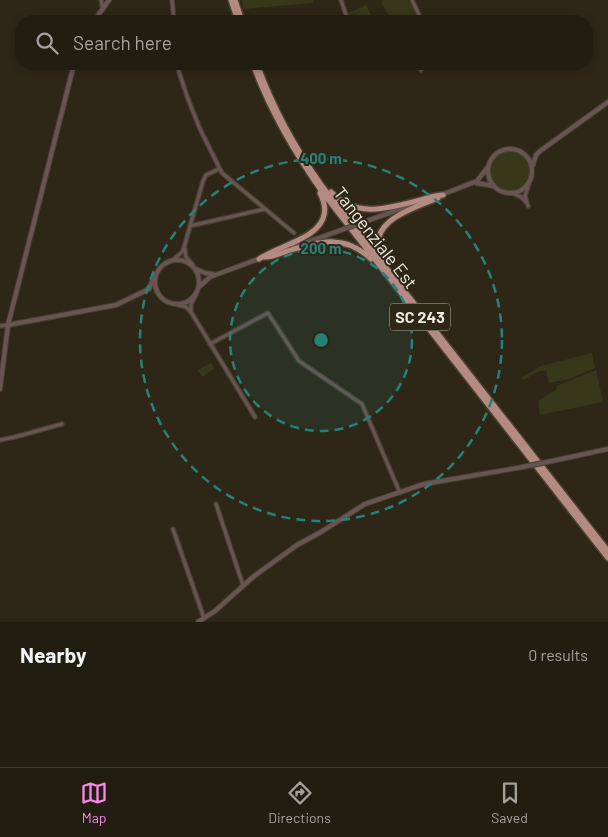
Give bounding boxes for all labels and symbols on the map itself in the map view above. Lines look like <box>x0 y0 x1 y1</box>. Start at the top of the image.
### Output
text: 400 m <box>300 149 342 167</box>
street label: Tangenziale Est <box>329 182 422 293</box>
text: 200 m <box>300 239 342 257</box>
road number: SC 243 <box>390 304 450 330</box>
centre of rings <box>312 331 330 349</box>

